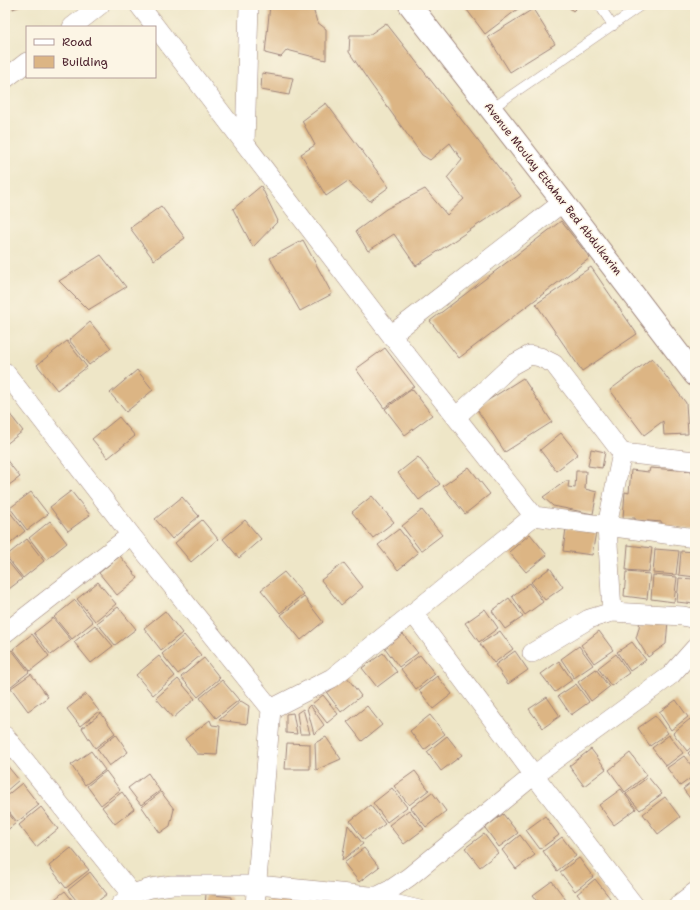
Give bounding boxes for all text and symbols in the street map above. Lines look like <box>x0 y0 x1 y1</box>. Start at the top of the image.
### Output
legend <box>26 26 156 78</box>
text: Road <box>62 34 93 50</box>
text: Building <box>62 54 108 70</box>
street label: Avenue Moulay Ettahar Bed Abdulkarim <box>481 100 626 279</box>

